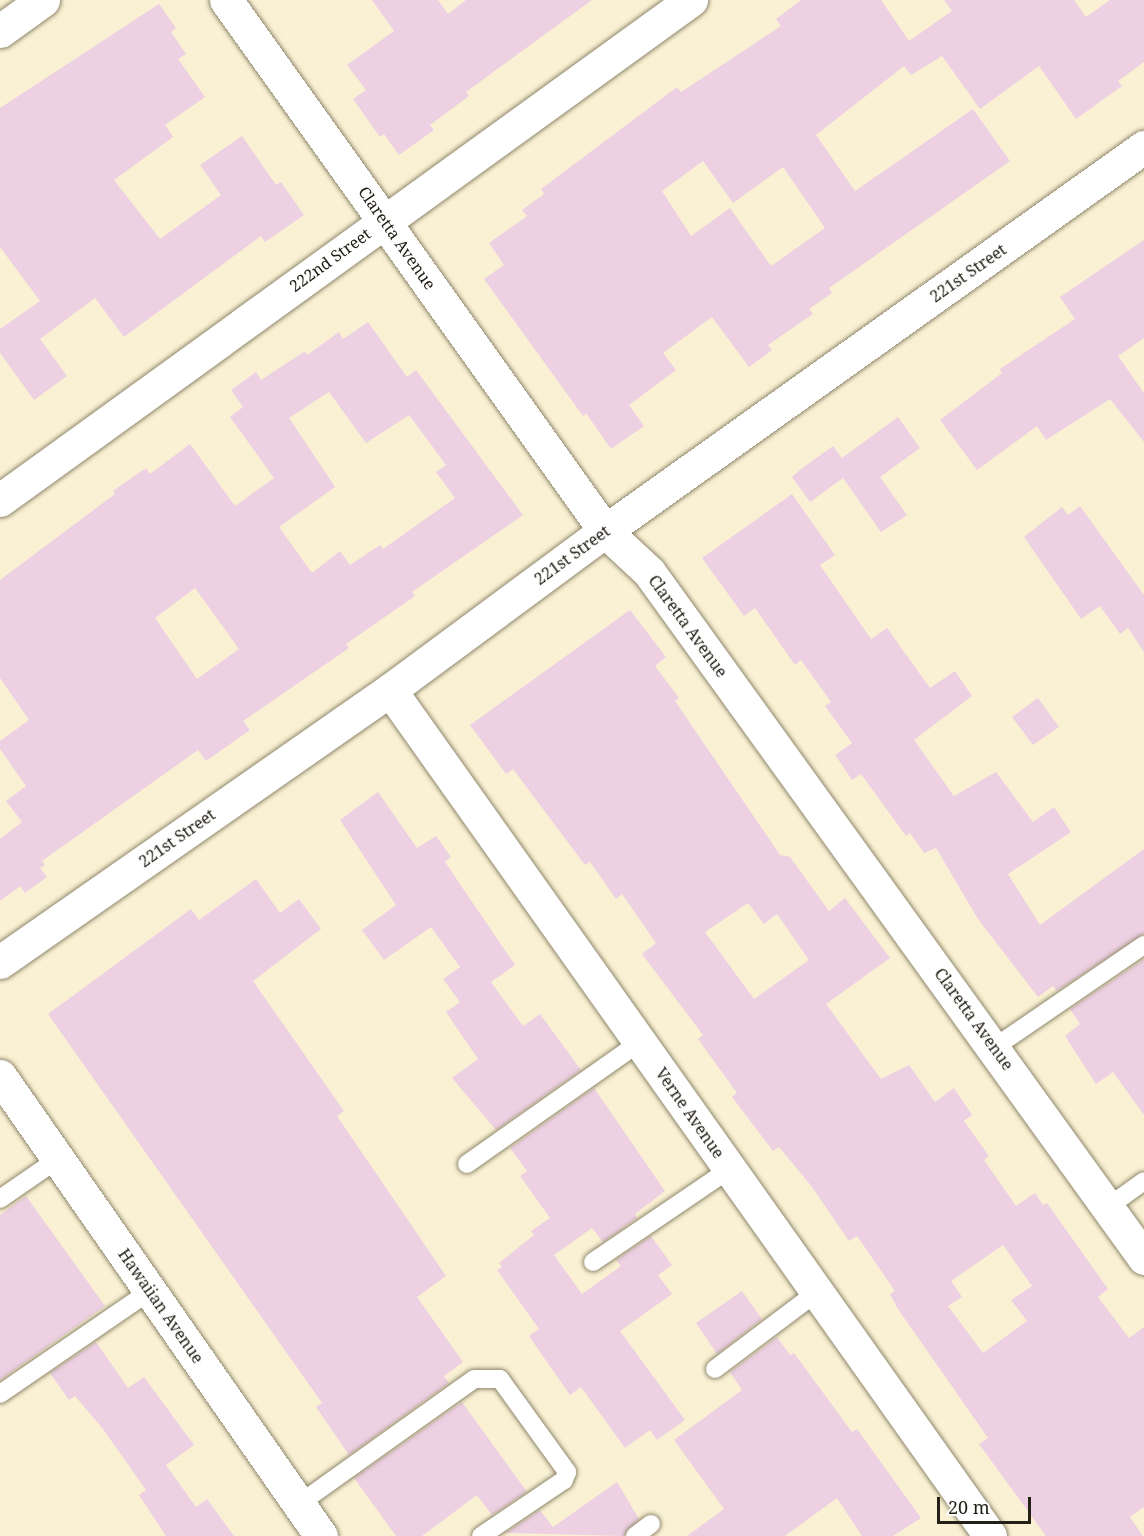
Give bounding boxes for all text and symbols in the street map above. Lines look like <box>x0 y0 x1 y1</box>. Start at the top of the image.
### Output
street label: Claretta Avenue <box>354 183 440 293</box>
street label: 222nd Street <box>286 224 374 296</box>
street label: 221st Street <box>926 240 1010 306</box>
street label: 221st Street <box>531 521 613 589</box>
street label: Claretta Avenue <box>645 571 731 681</box>
street label: 221st Street <box>135 805 219 871</box>
street label: Claretta Avenue <box>931 964 1017 1074</box>
street label: Verne Avenue <box>652 1064 728 1162</box>
street label: Hawaiian Avenue <box>114 1245 208 1367</box>
scale bar <box>940 1485 1034 1523</box>
text: 20 m <box>948 1495 990 1519</box>

